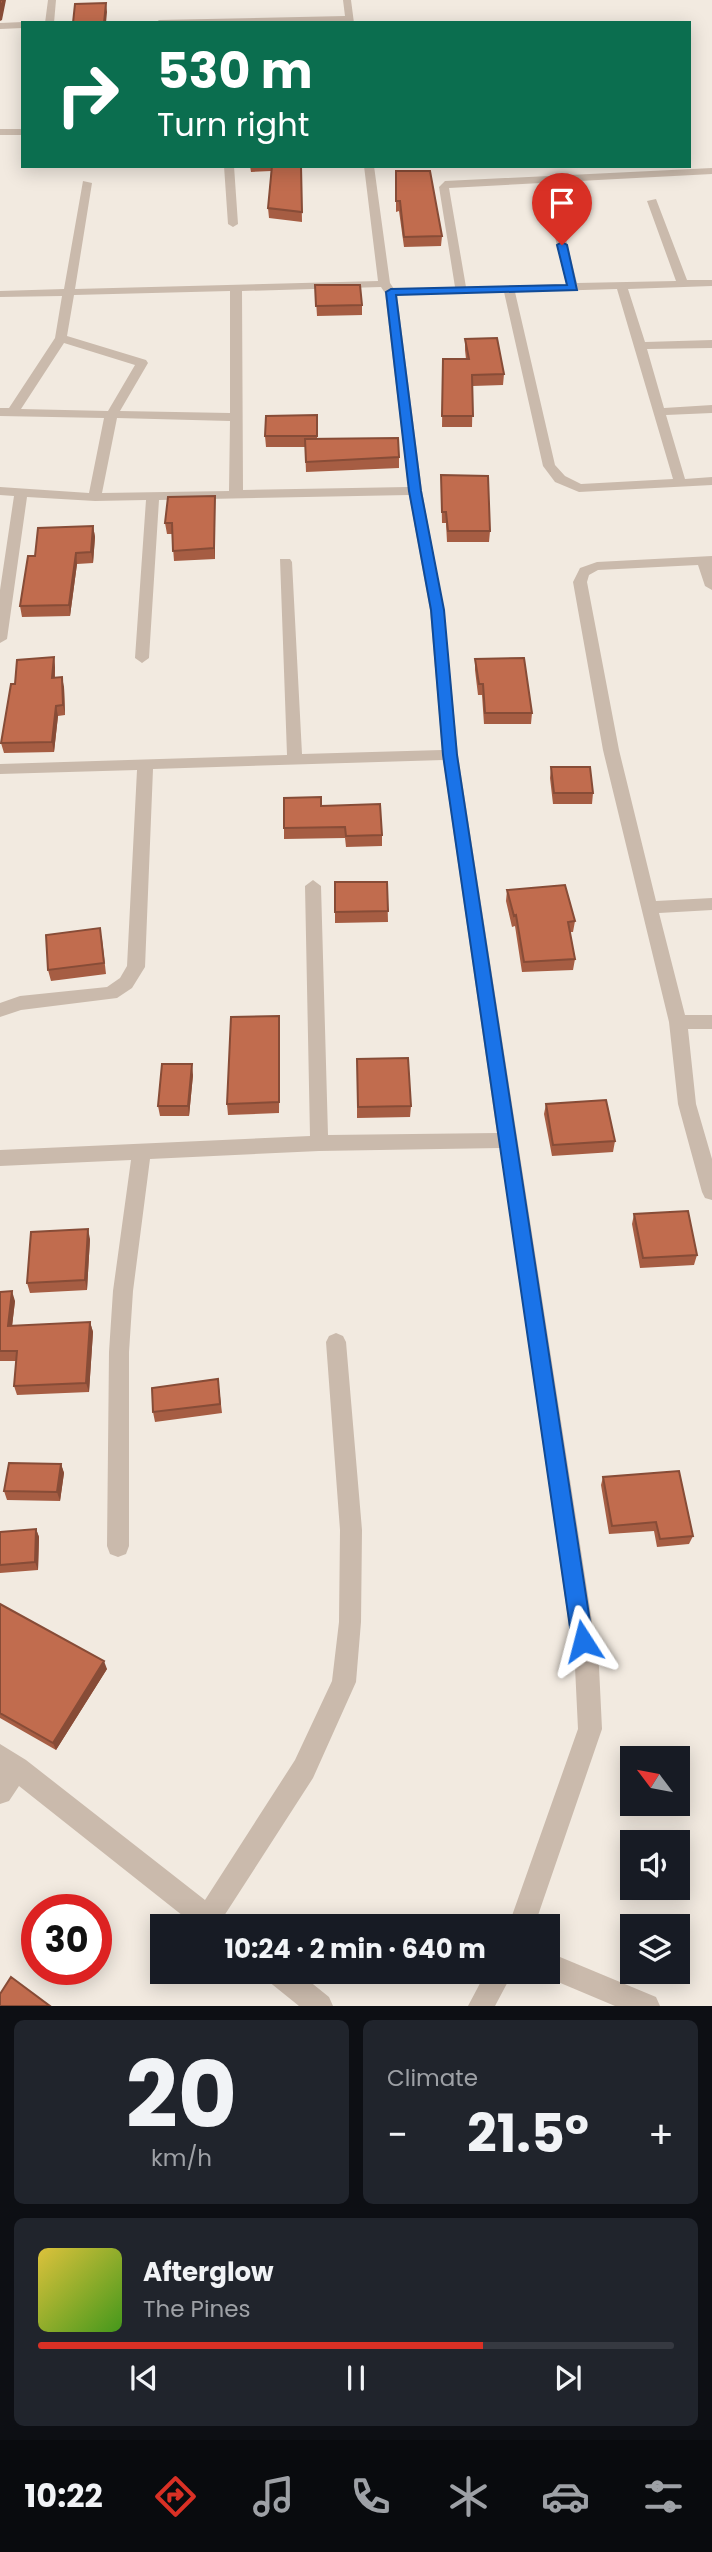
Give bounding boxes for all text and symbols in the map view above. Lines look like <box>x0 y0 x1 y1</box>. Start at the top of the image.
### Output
text: 530 m <box>157 37 313 105</box>
icon: right <box>42 49 133 140</box>
text: Turn right <box>157 102 309 147</box>
pin <box>532 173 592 245</box>
icon: arrive <box>543 184 581 222</box>
position arrow <box>546 1604 620 1678</box>
north arrow <box>620 1746 690 1816</box>
map controls <box>620 1746 690 1984</box>
button: sound <box>620 1830 690 1900</box>
speed limit sign: 30 <box>21 1894 112 1985</box>
button: layers <box>620 1914 690 1984</box>
text: 10:24 · 2 min · 640 m <box>224 1931 486 1967</box>
text: 20 <box>126 2031 237 2159</box>
text: Climate <box>387 2062 478 2094</box>
text: 21.5° <box>467 2097 589 2170</box>
text: − <box>387 2108 408 2161</box>
text: + <box>648 2108 674 2161</box>
text: km/h <box>151 2142 212 2174</box>
text: Afterglow <box>143 2254 274 2290</box>
text: The Pines <box>143 2293 251 2325</box>
icon: previous <box>125 2359 163 2397</box>
icon: pause <box>337 2359 375 2397</box>
icon: next <box>549 2359 587 2397</box>
icon: directions <box>151 2472 200 2521</box>
icon: music <box>249 2472 298 2521</box>
icon: phone <box>346 2472 395 2521</box>
icon: climate <box>444 2472 493 2521</box>
icon: car <box>541 2472 590 2521</box>
icon: filters <box>639 2472 688 2521</box>
text: 10:22 <box>24 2473 103 2518</box>

